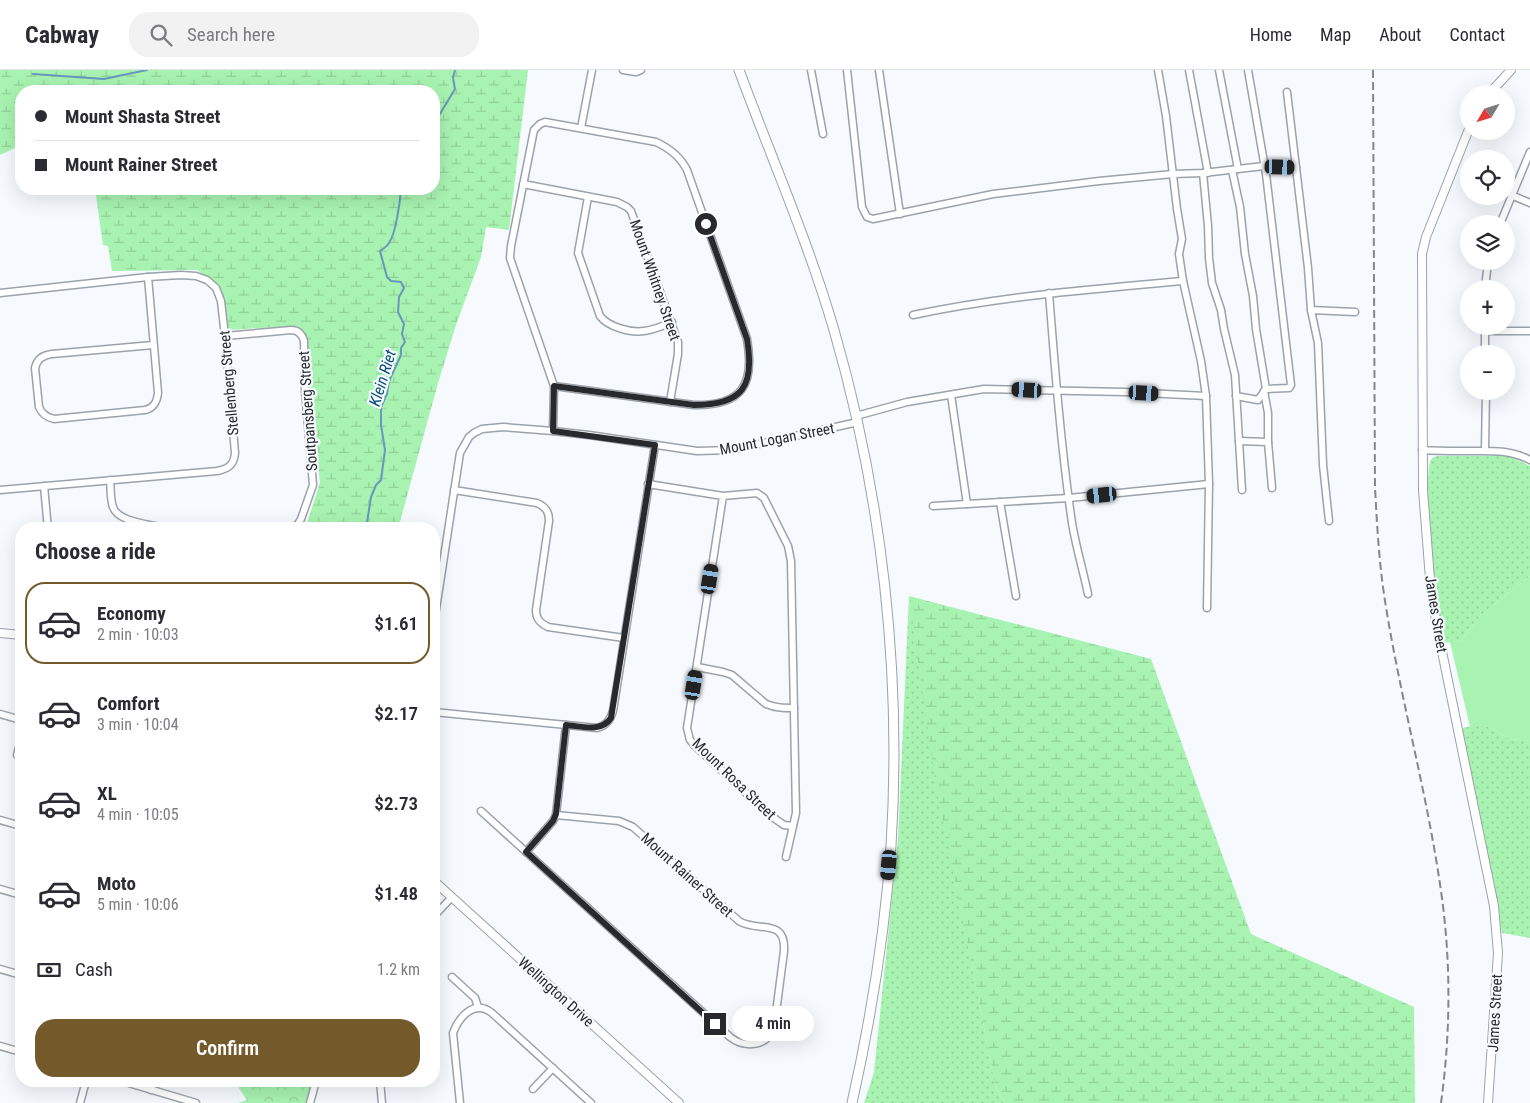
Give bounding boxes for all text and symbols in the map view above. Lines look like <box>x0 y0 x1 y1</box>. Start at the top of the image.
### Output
search box <box>129 12 479 57</box>
text: Cabway <box>25 21 99 49</box>
icon: search <box>147 21 175 49</box>
text: Search here <box>187 23 275 46</box>
text: Home <box>1250 24 1292 45</box>
text: Map <box>1320 24 1351 45</box>
text: About <box>1379 24 1421 45</box>
text: Contact <box>1449 24 1505 45</box>
north arrow <box>1460 85 1515 140</box>
map controls <box>1460 85 1515 400</box>
text: Mount Shasta Street <box>65 105 220 128</box>
button: locate <box>1460 150 1515 205</box>
text: Mount Rainer Street <box>65 153 217 176</box>
car <box>1264 159 1295 175</box>
route start <box>695 213 717 235</box>
button: layers <box>1460 215 1515 270</box>
street label: Mount Whitney Street <box>626 217 684 343</box>
button: + <box>1460 280 1515 335</box>
street label: Stellenberg Street <box>215 330 243 436</box>
button: − <box>1460 345 1515 400</box>
water label: Klein Riet <box>365 347 400 409</box>
street label: Soutpansberg Street <box>295 350 321 472</box>
car <box>1011 382 1042 398</box>
car <box>1128 385 1159 401</box>
street label: Mount Logan Street <box>718 419 836 459</box>
car <box>1086 486 1117 504</box>
text: Choose a ride <box>35 539 156 564</box>
car <box>700 563 719 595</box>
street label: James Street <box>1421 574 1451 654</box>
icon: car <box>37 601 82 646</box>
text: Economy <box>97 602 166 625</box>
text: $1.61 <box>374 612 418 635</box>
text: 2 min · 10:03 <box>97 625 179 644</box>
car <box>684 669 703 701</box>
icon: car <box>37 691 82 736</box>
text: Comfort <box>97 692 160 715</box>
text: $2.17 <box>374 702 418 725</box>
text: 3 min · 10:04 <box>97 715 179 734</box>
street label: Mount Rosa Street <box>688 735 780 823</box>
icon: car <box>37 781 82 826</box>
text: XL <box>97 782 117 805</box>
text: $2.73 <box>374 792 418 815</box>
text: 4 min · 10:05 <box>97 805 179 824</box>
street label: Mount Rainer Street <box>637 829 737 921</box>
car <box>880 849 897 881</box>
icon: car <box>37 871 82 916</box>
text: Moto <box>97 872 136 895</box>
text: $1.48 <box>374 882 418 905</box>
text: 5 min · 10:06 <box>97 895 179 914</box>
street label: Wellington Drive <box>514 953 598 1031</box>
icon: cash <box>35 956 63 984</box>
text: Cash <box>75 958 113 981</box>
text: 1.2 km <box>377 960 420 979</box>
street label: James Street <box>1484 973 1506 1053</box>
callout: 4 min <box>732 1006 815 1042</box>
route end <box>704 1013 726 1035</box>
text: 4 min <box>755 1014 791 1033</box>
button: Confirm <box>35 1019 420 1077</box>

